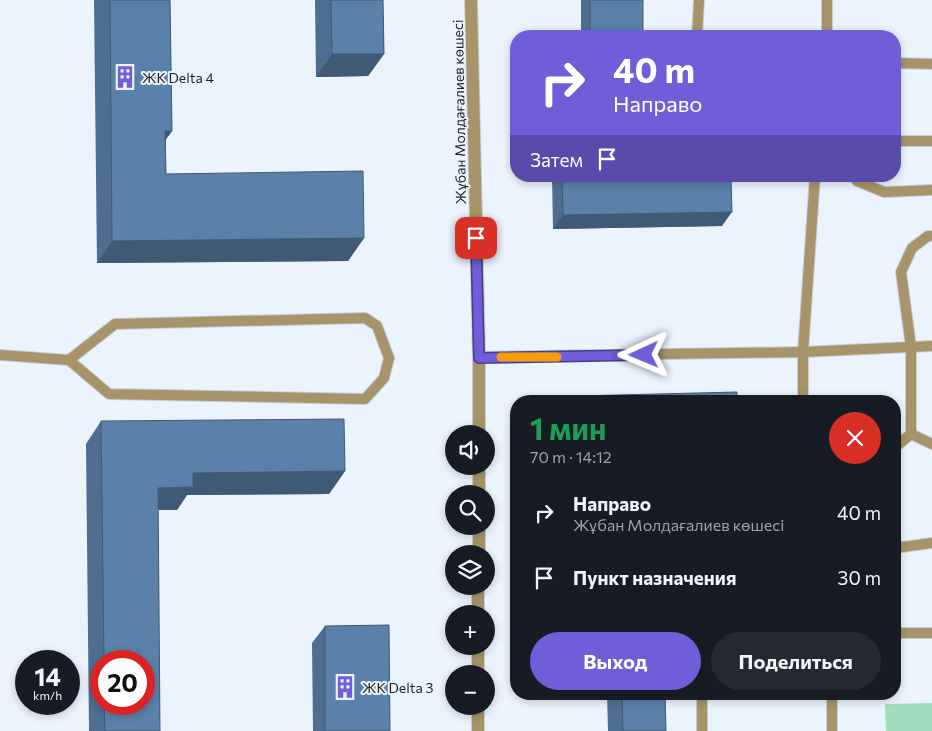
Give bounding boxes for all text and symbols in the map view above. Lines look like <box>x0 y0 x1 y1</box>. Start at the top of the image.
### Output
street label: Жұбан Молдағалиев көшесі <box>449 19 469 205</box>
text: 40 m <box>613 47 695 90</box>
icon: right <box>530 50 595 115</box>
building icon: ЖК Delta 4 <box>112 64 138 90</box>
place label: ЖК Delta 4 <box>142 69 215 86</box>
text: Направо <box>613 90 703 117</box>
icon: arrive <box>593 145 621 173</box>
text: Затем <box>530 148 583 171</box>
pin <box>455 217 497 259</box>
icon: arrive <box>462 224 490 252</box>
position arrow <box>617 328 669 380</box>
text: 1 мин <box>530 409 606 446</box>
button: close <box>829 412 881 464</box>
map controls <box>445 425 495 715</box>
button: sound <box>445 425 495 475</box>
text: 70 m · 14:12 <box>530 447 612 466</box>
button: search <box>445 485 495 535</box>
text: Направо <box>573 492 651 515</box>
icon: right <box>530 499 558 527</box>
text: 40 m <box>837 501 881 524</box>
text: Жұбан Молдағалиев көшесі <box>573 515 784 534</box>
button: layers <box>445 545 495 595</box>
icon: arrive <box>530 564 558 592</box>
text: Пункт назначения <box>573 566 736 589</box>
text: 30 m <box>838 566 881 589</box>
button: + <box>445 605 495 655</box>
button: Выход <box>530 632 701 690</box>
button: Поделиться <box>711 632 881 690</box>
speed limit sign: 20 <box>90 650 155 715</box>
text: 14 <box>34 661 61 691</box>
button: − <box>445 665 495 715</box>
building icon: ЖК Delta 3 <box>332 674 358 700</box>
place label: ЖК Delta 3 <box>362 679 434 696</box>
text: km/h <box>33 688 62 702</box>

